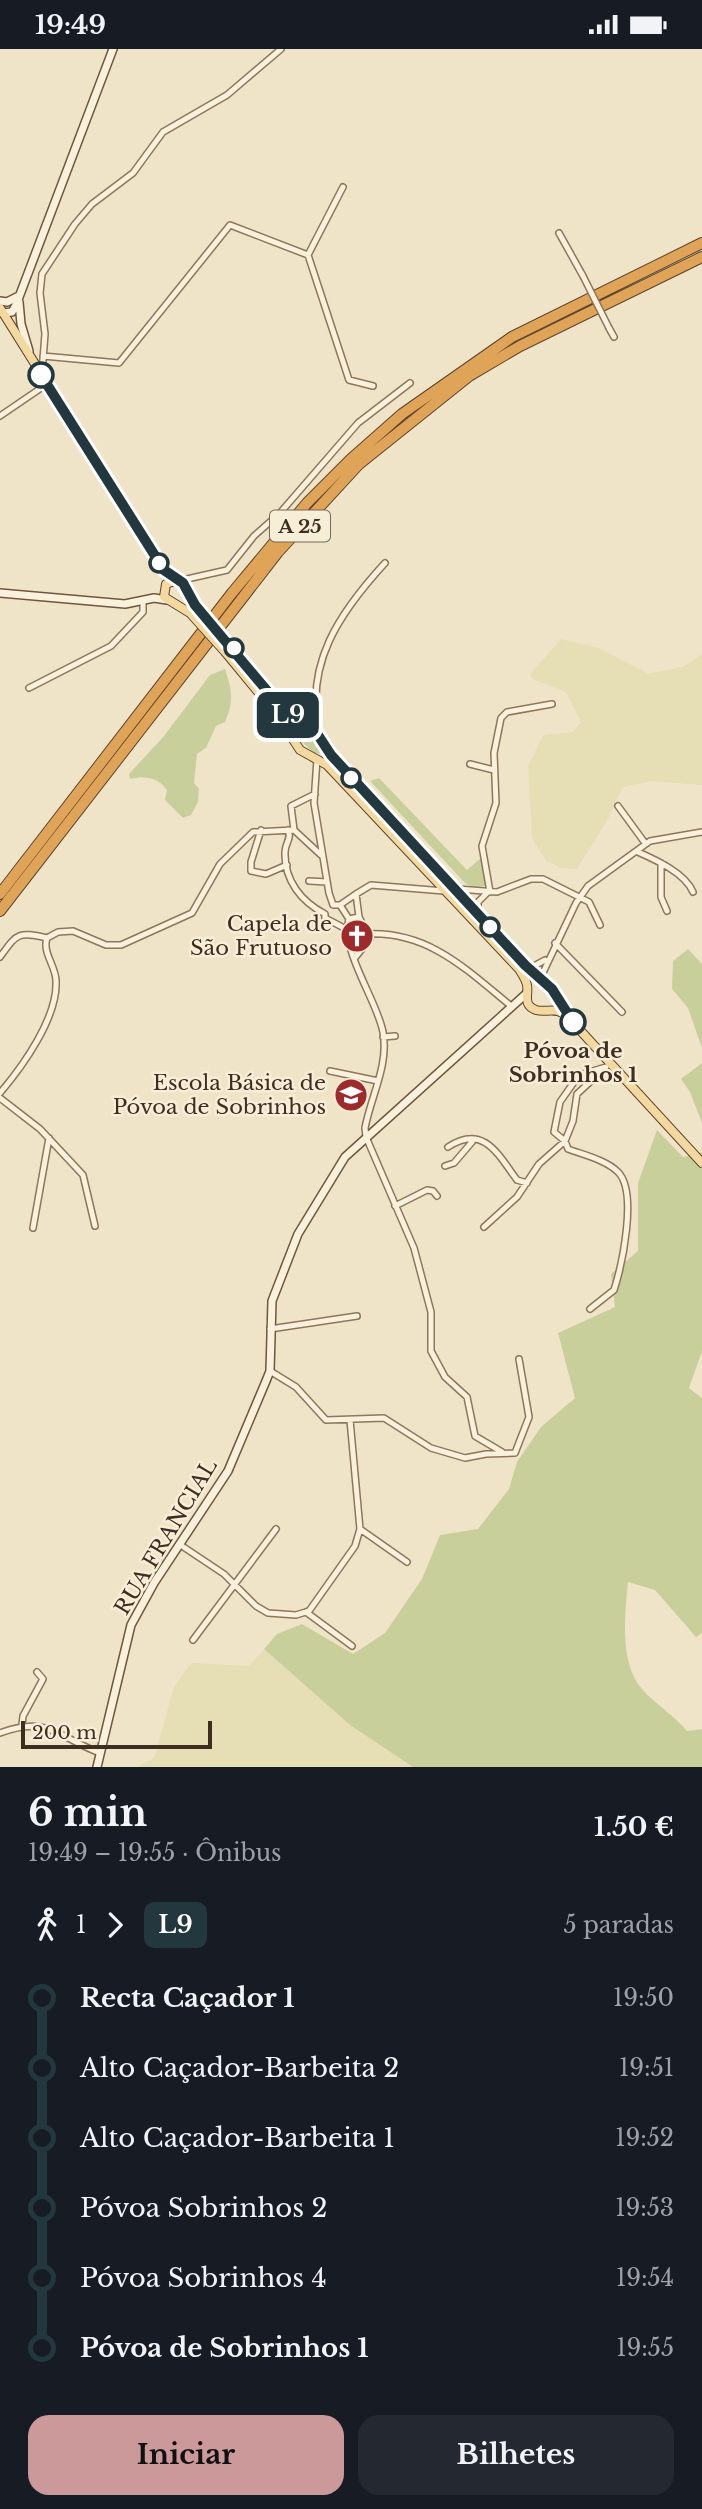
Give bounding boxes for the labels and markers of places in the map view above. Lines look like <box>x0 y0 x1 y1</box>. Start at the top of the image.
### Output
unlabelled marker <box>28 362 54 388</box>
unlabelled marker <box>149 553 169 573</box>
unlabelled marker <box>224 638 244 658</box>
unlabelled marker <box>341 768 361 788</box>
place label: Capela de São Frutuoso <box>190 911 332 961</box>
church icon: Capela de São Frutuoso <box>338 917 376 955</box>
unlabelled marker <box>480 917 500 937</box>
marker: Póvoa de Sobrinhos 1 <box>560 1009 586 1035</box>
place label: Póvoa de Sobrinhos 1 <box>509 1038 637 1088</box>
place label: Escola Básica de Póvoa de Sobrinhos <box>113 1070 326 1120</box>
school or university icon: Escola Básica de Póvoa de Sobrinhos <box>332 1076 370 1114</box>

